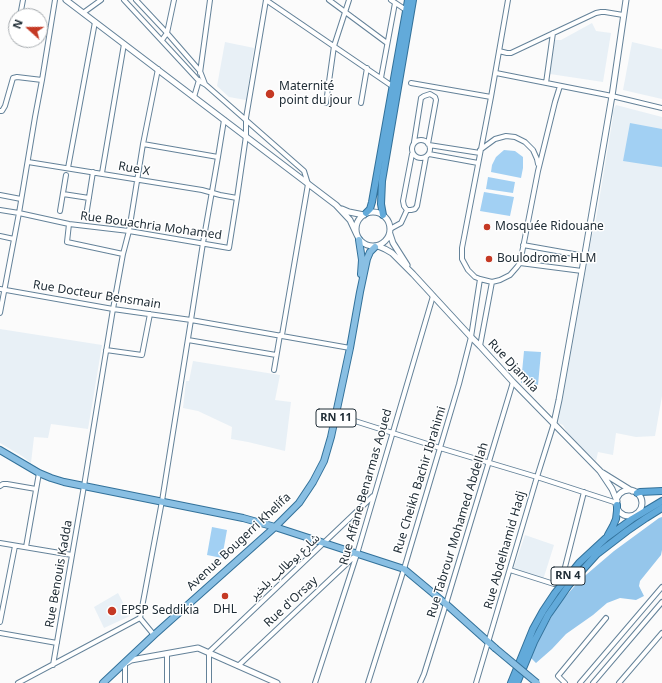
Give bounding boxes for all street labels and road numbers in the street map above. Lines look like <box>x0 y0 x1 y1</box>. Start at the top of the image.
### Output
street label: Rue X <box>117 159 151 179</box>
street label: Rue Bouachria Mohamed <box>79 209 223 243</box>
street label: Rue Docteur Bensmain <box>32 278 162 312</box>
street label: Rue Djamila <box>485 336 541 396</box>
street label: Rue Cheikh Bachir Ibrahimi <box>391 405 449 555</box>
street label: Rue Affane Benarmas Aoued <box>337 407 395 567</box>
road number: RN 11 <box>316 409 356 427</box>
street label: Rue Tabrour Mohamed Abdellah <box>424 441 492 619</box>
street label: Rue Abdelhamid Hadj <box>481 489 529 611</box>
street label: Avenue Bougerri Khelifa <box>184 490 294 594</box>
street label: Rue Benouis Kadda <box>42 519 76 629</box>
street label: شارع بوطالب بلخير <box>247 531 323 603</box>
road number: RN 4 <box>551 567 585 585</box>
street label: Rue d'Orsay <box>261 574 321 630</box>

